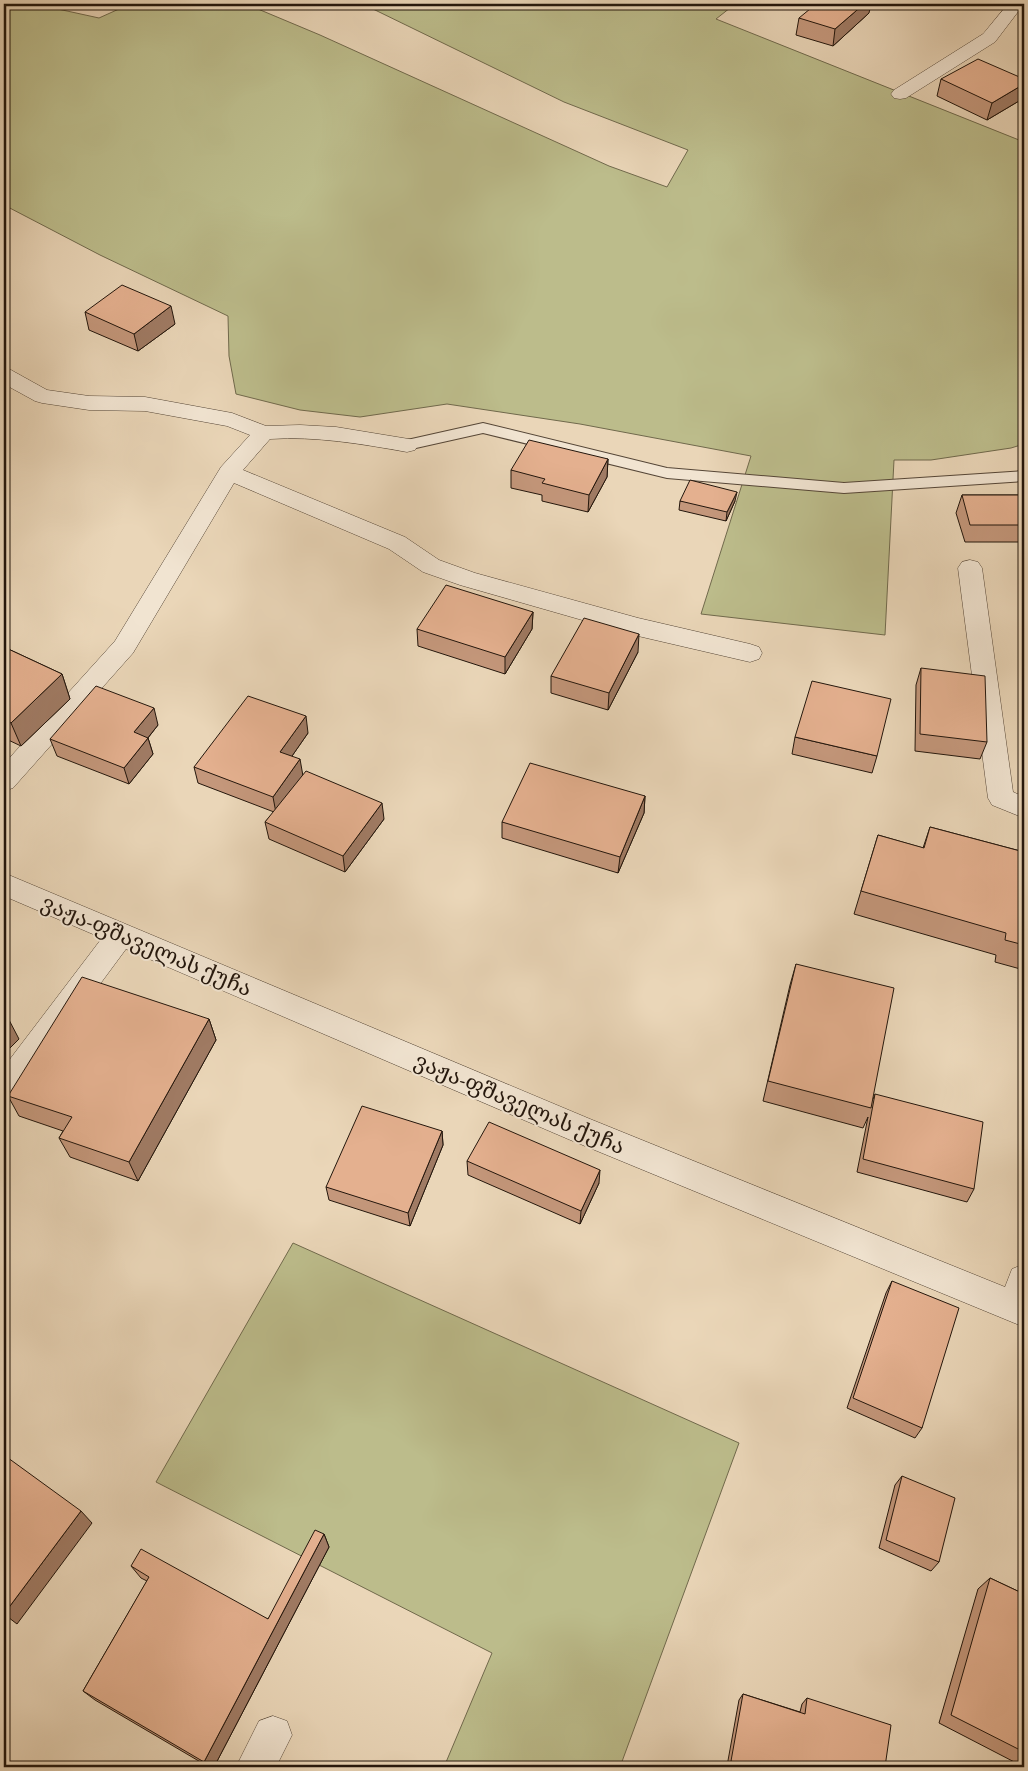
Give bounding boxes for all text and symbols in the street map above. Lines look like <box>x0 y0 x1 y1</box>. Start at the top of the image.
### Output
street label: ვაჟა-ფშაველას ქუჩა <box>37 888 256 1003</box>
street label: ვაჟა-ფშაველას ქუჩა <box>410 1046 629 1161</box>

